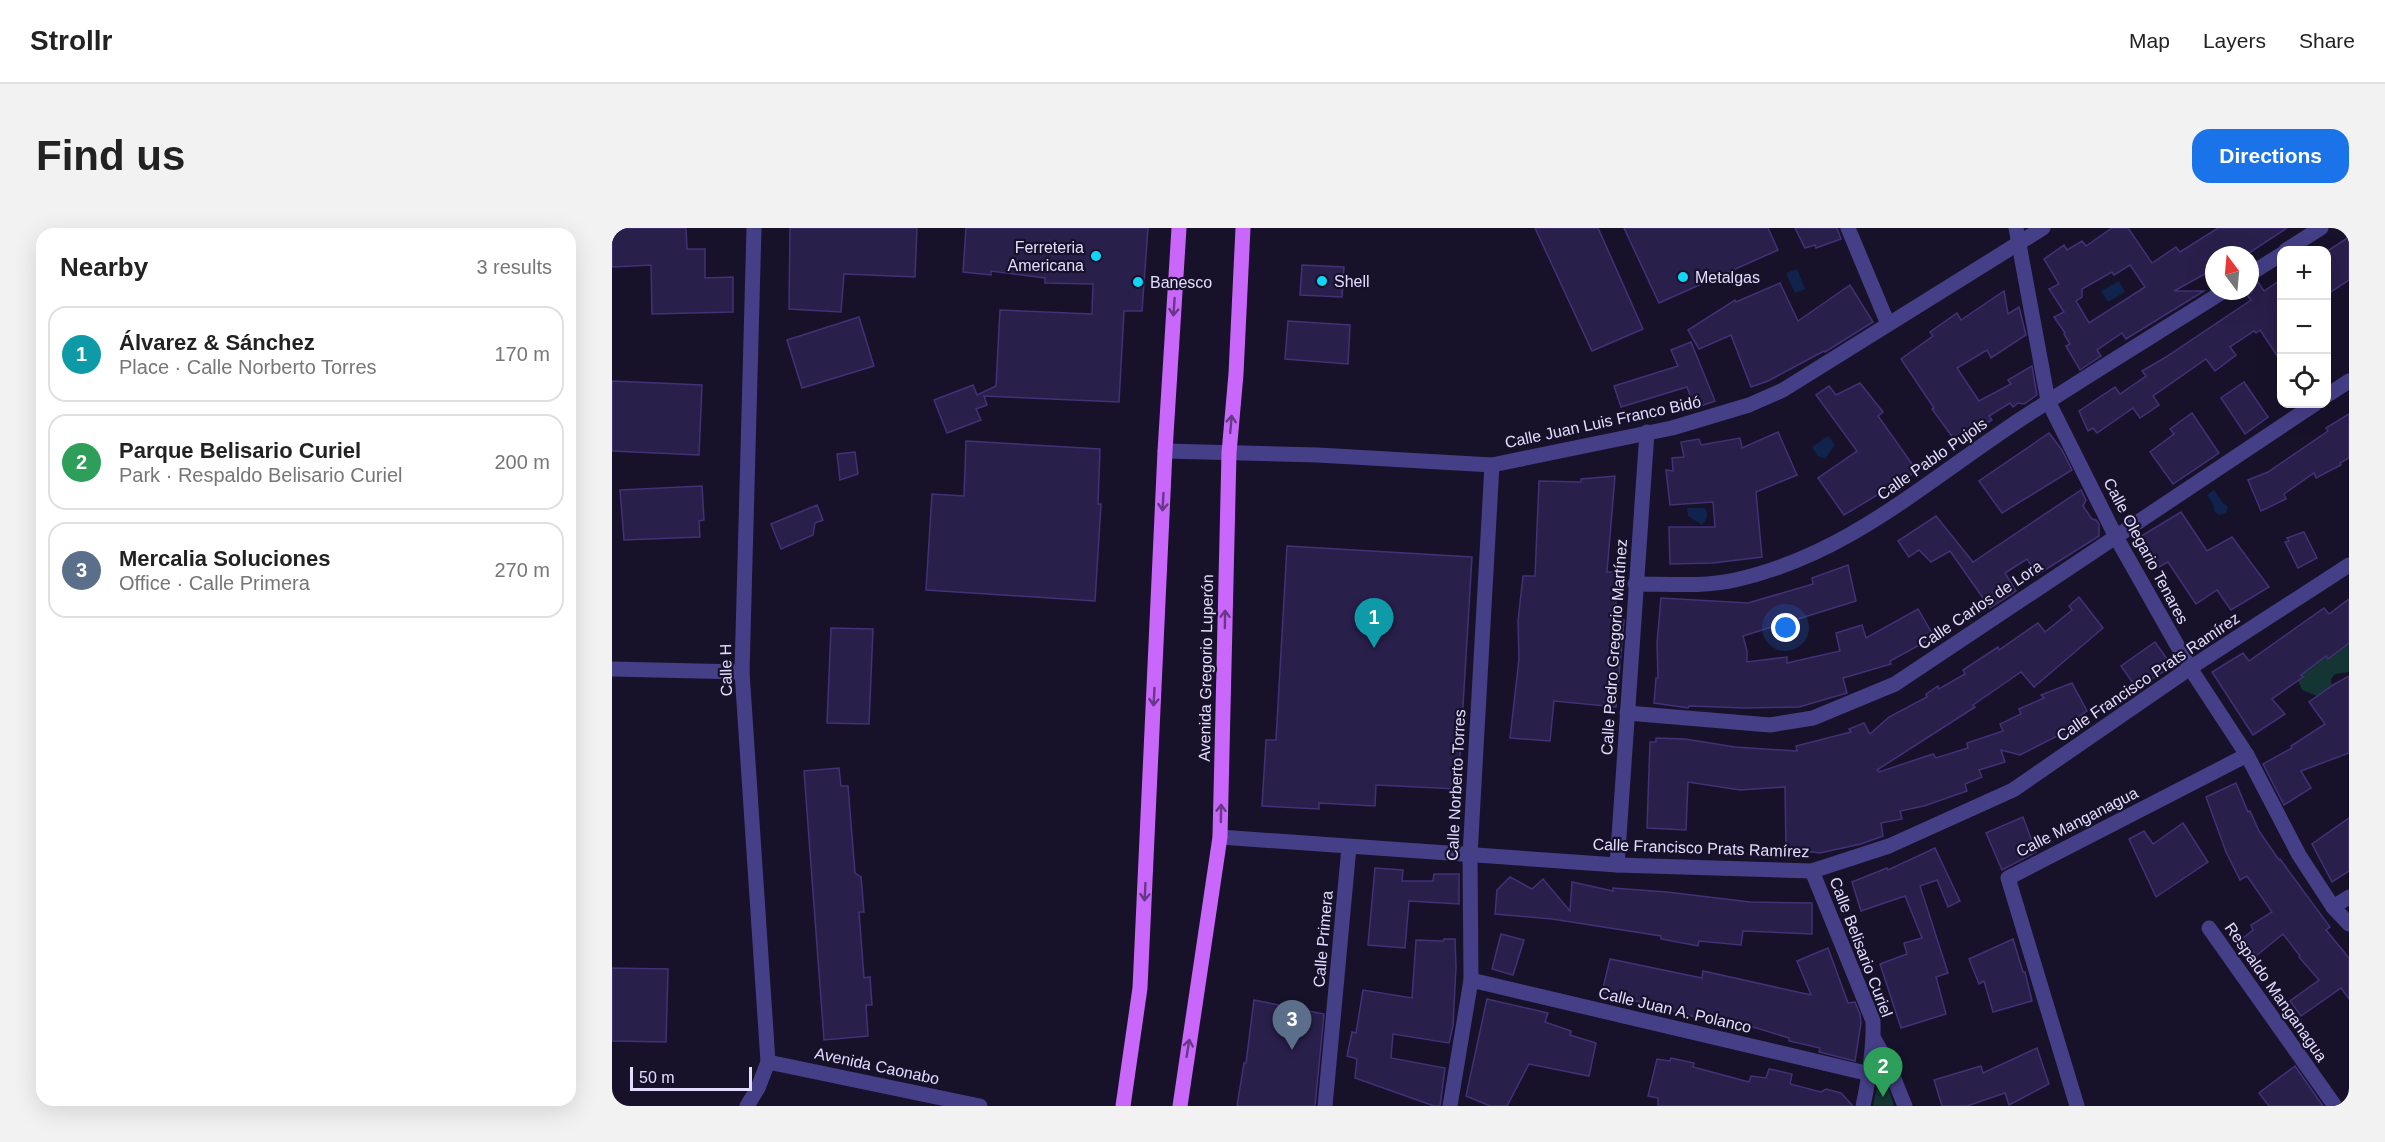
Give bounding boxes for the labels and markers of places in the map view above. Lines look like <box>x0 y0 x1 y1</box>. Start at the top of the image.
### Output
place label: Ferreteria Americana <box>1008 239 1084 274</box>
marker: Ferreteria Americana <box>1089 249 1103 263</box>
place label: Metalgas <box>1695 269 1760 286</box>
marker: Metalgas <box>1676 270 1690 284</box>
place label: Shell <box>1334 273 1370 290</box>
place label: Banesco <box>1150 274 1212 291</box>
marker: Shell <box>1315 274 1329 288</box>
marker: Banesco <box>1131 275 1145 289</box>
pin: 1 <box>1354 598 1394 648</box>
pin: 3 <box>1272 1000 1312 1050</box>
pin: 2 <box>1864 1048 1902 1097</box>

